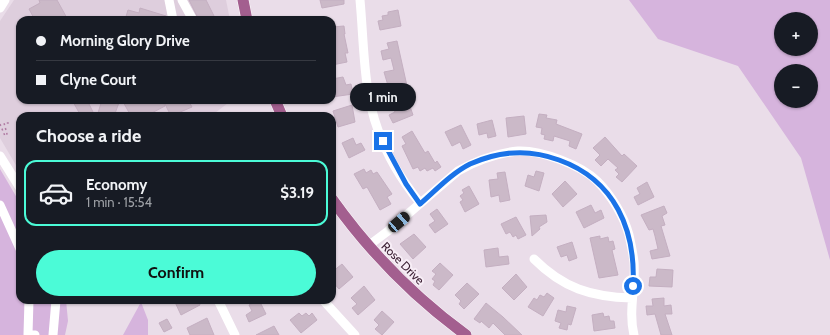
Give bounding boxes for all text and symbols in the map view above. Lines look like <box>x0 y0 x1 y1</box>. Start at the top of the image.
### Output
map controls <box>774 12 818 108</box>
button: + <box>774 12 818 56</box>
text: Morning Glory Drive <box>60 32 190 50</box>
button: − <box>774 64 818 108</box>
text: Clyne Court <box>60 71 136 89</box>
callout: 1 min <box>350 83 416 111</box>
text: 1 min <box>368 89 398 105</box>
text: Choose a ride <box>36 125 141 147</box>
route end <box>374 132 392 150</box>
icon: car <box>38 175 74 211</box>
text: Economy <box>86 176 147 194</box>
text: $3.19 <box>280 184 314 202</box>
text: 1 min · 15:54 <box>86 194 152 210</box>
car <box>386 210 412 234</box>
street label: Rose Drive <box>378 238 428 288</box>
button: Confirm <box>36 250 316 296</box>
route start <box>624 277 642 295</box>

